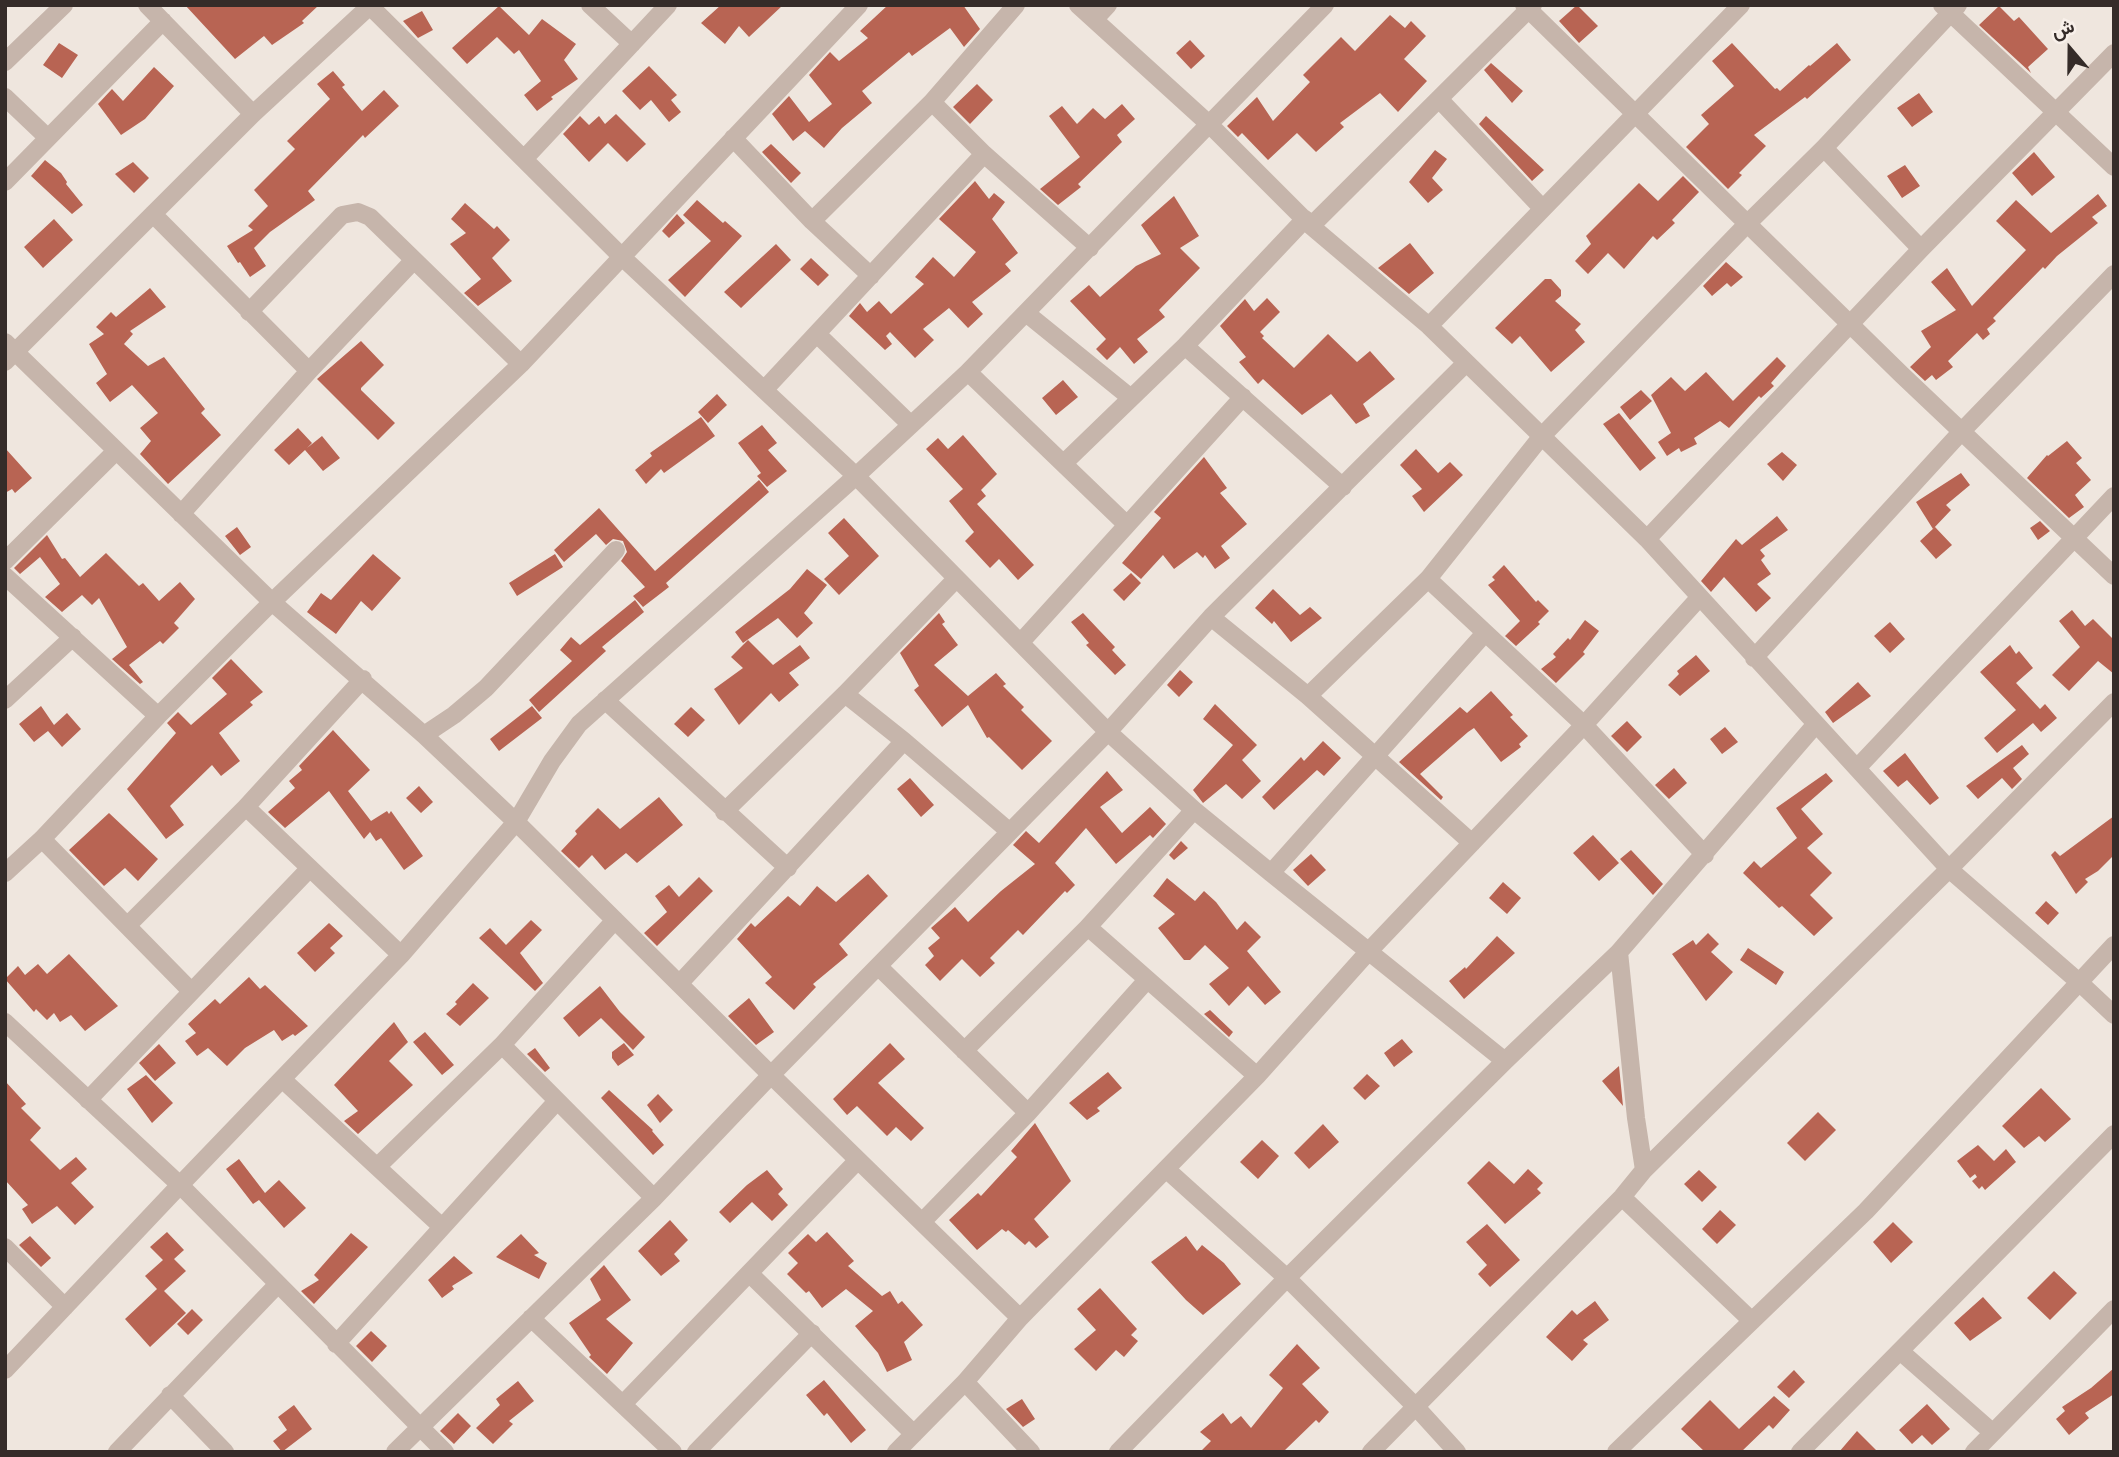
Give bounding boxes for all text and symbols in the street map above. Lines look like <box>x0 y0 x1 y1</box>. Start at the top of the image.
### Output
north arrow <box>2035 14 2105 84</box>
text: ش <box>2048 14 2077 44</box>

